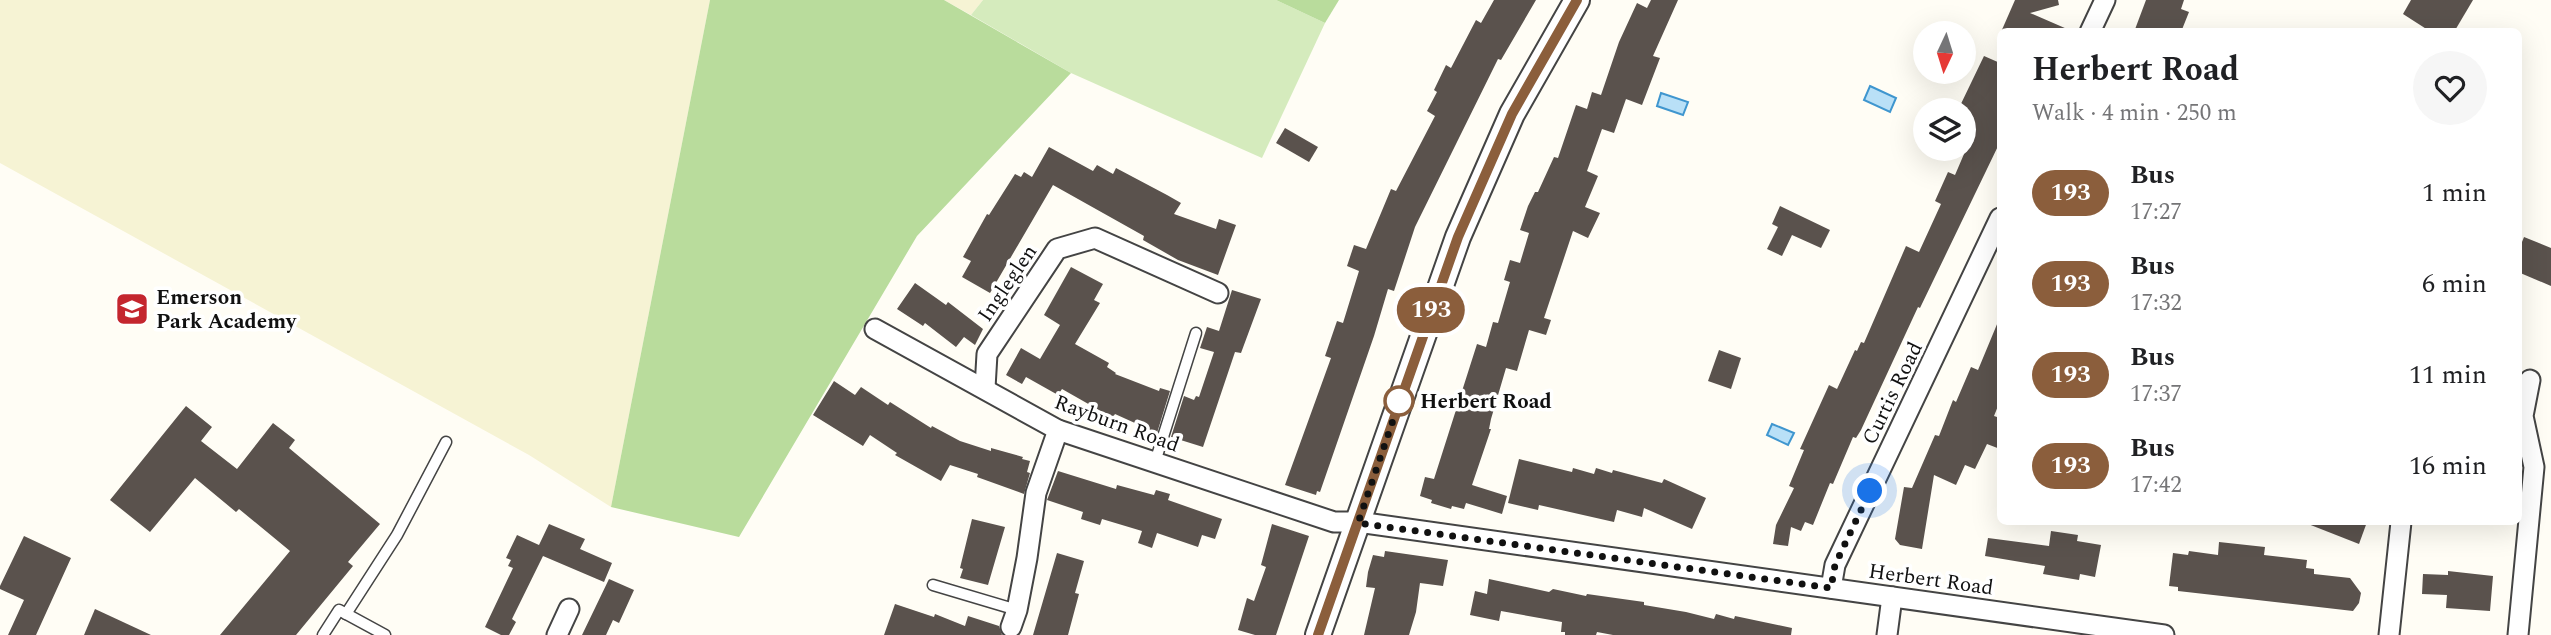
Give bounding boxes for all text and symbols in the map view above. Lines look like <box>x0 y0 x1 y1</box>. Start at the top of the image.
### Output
north arrow <box>1913 21 1976 84</box>
map controls <box>1913 21 1976 161</box>
text: Herbert Road <box>2032 45 2239 95</box>
button: heart <box>2413 51 2487 125</box>
text: Walk · 4 min · 250 m <box>2032 96 2237 131</box>
button: layers <box>1913 98 1976 161</box>
text: Bus <box>2130 155 2175 195</box>
text: 1 min <box>2422 173 2487 213</box>
text: 193 <box>2050 175 2091 211</box>
text: 17:27 <box>2130 195 2182 230</box>
street label: Ingleglen <box>970 238 1046 329</box>
text: Bus <box>2130 246 2175 286</box>
text: 6 min <box>2422 264 2487 304</box>
text: 193 <box>2050 266 2091 302</box>
place label: Emerson Park Academy <box>156 282 297 338</box>
text: 17:32 <box>2130 286 2182 321</box>
line badge: 193 <box>1391 287 1471 333</box>
school or university icon: Emerson Park Academy <box>113 290 151 328</box>
text: 193 <box>1411 292 1451 328</box>
street label: Curtis Road <box>1854 337 1932 450</box>
text: Bus <box>2130 337 2175 377</box>
text: 11 min <box>2409 355 2487 395</box>
text: 193 <box>2050 357 2091 393</box>
text: 17:37 <box>2130 377 2182 412</box>
street label: Rayburn Road <box>1050 386 1184 461</box>
marker: Herbert Road <box>1384 386 1414 416</box>
place label: Herbert Road <box>1420 386 1552 418</box>
text: Bus <box>2130 428 2175 468</box>
text: 16 min <box>2409 446 2487 486</box>
text: 193 <box>2050 448 2091 484</box>
text: 17:42 <box>2130 468 2182 503</box>
your location <box>1852 473 1887 508</box>
street label: Herbert Road <box>1866 555 1995 605</box>

